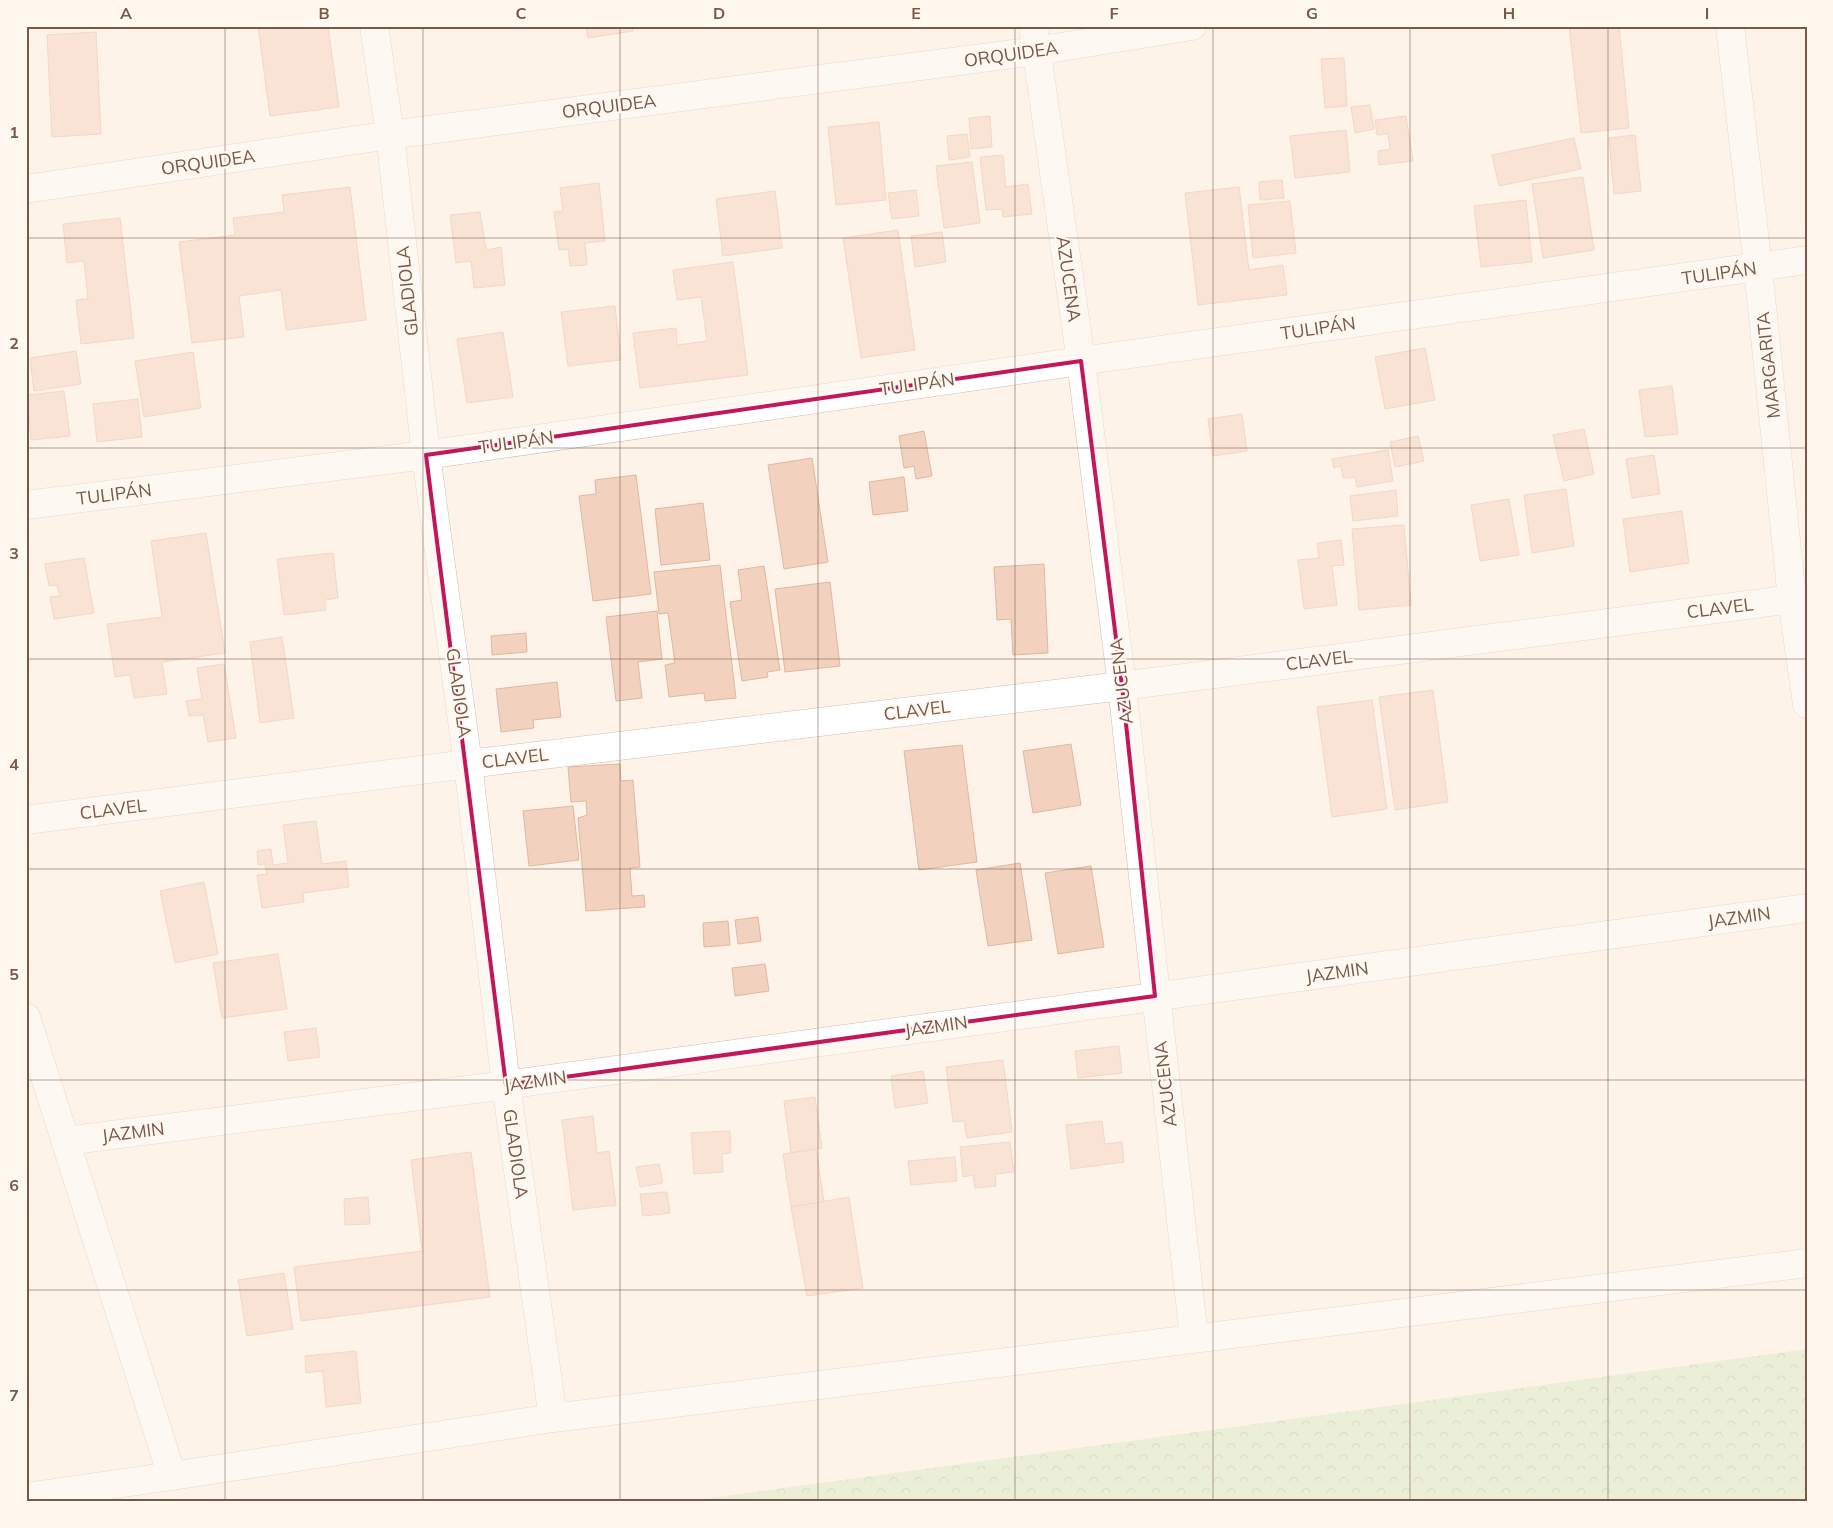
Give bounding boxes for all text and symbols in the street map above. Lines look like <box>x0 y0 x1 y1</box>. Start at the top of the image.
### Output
text: A <box>120 3 132 23</box>
text: B <box>318 3 330 23</box>
text: C <box>516 3 527 23</box>
text: D <box>713 3 725 23</box>
text: E <box>911 3 921 23</box>
text: F <box>1109 3 1119 23</box>
text: G <box>1306 3 1318 23</box>
text: H <box>1503 3 1515 23</box>
text: I <box>1705 3 1709 23</box>
street label: ORQUIDEA <box>962 36 1060 72</box>
street label: ORQUIDEA <box>560 89 658 123</box>
text: 1 <box>9 122 19 142</box>
street label: ORQUIDEA <box>159 144 257 180</box>
street label: AZUCENA <box>1052 235 1086 323</box>
street label: GLADIOLA <box>391 245 423 337</box>
street label: TULIPÁN <box>1680 256 1758 290</box>
street label: MARGARITA <box>1751 310 1785 420</box>
street label: TULIPÁN <box>1279 311 1357 345</box>
text: 2 <box>9 333 19 353</box>
street label: TULIPÁN <box>878 367 956 401</box>
street label: TULIPÁN <box>477 425 555 459</box>
street label: TULIPÁN <box>75 478 153 510</box>
text: 3 <box>9 543 19 563</box>
street label: CLAVEL <box>1685 592 1755 623</box>
street label: AZUCENA <box>1104 637 1138 725</box>
street label: CLAVEL <box>1284 644 1354 675</box>
street label: GLADIOLA <box>441 647 477 739</box>
street label: CLAVEL <box>882 694 952 725</box>
street label: CLAVEL <box>480 742 550 773</box>
text: 4 <box>9 754 19 774</box>
street label: CLAVEL <box>78 793 148 824</box>
street label: JAZMIN <box>1706 901 1772 933</box>
street label: JAZMIN <box>1304 956 1370 988</box>
text: 5 <box>9 964 19 984</box>
street label: JAZMIN <box>903 1010 969 1042</box>
street label: AZUCENA <box>1148 1040 1182 1128</box>
street label: JAZMIN <box>502 1065 568 1097</box>
street label: GLADIOLA <box>498 1108 534 1200</box>
street label: JAZMIN <box>100 1117 166 1147</box>
text: 6 <box>9 1175 19 1195</box>
text: 7 <box>9 1385 19 1405</box>

